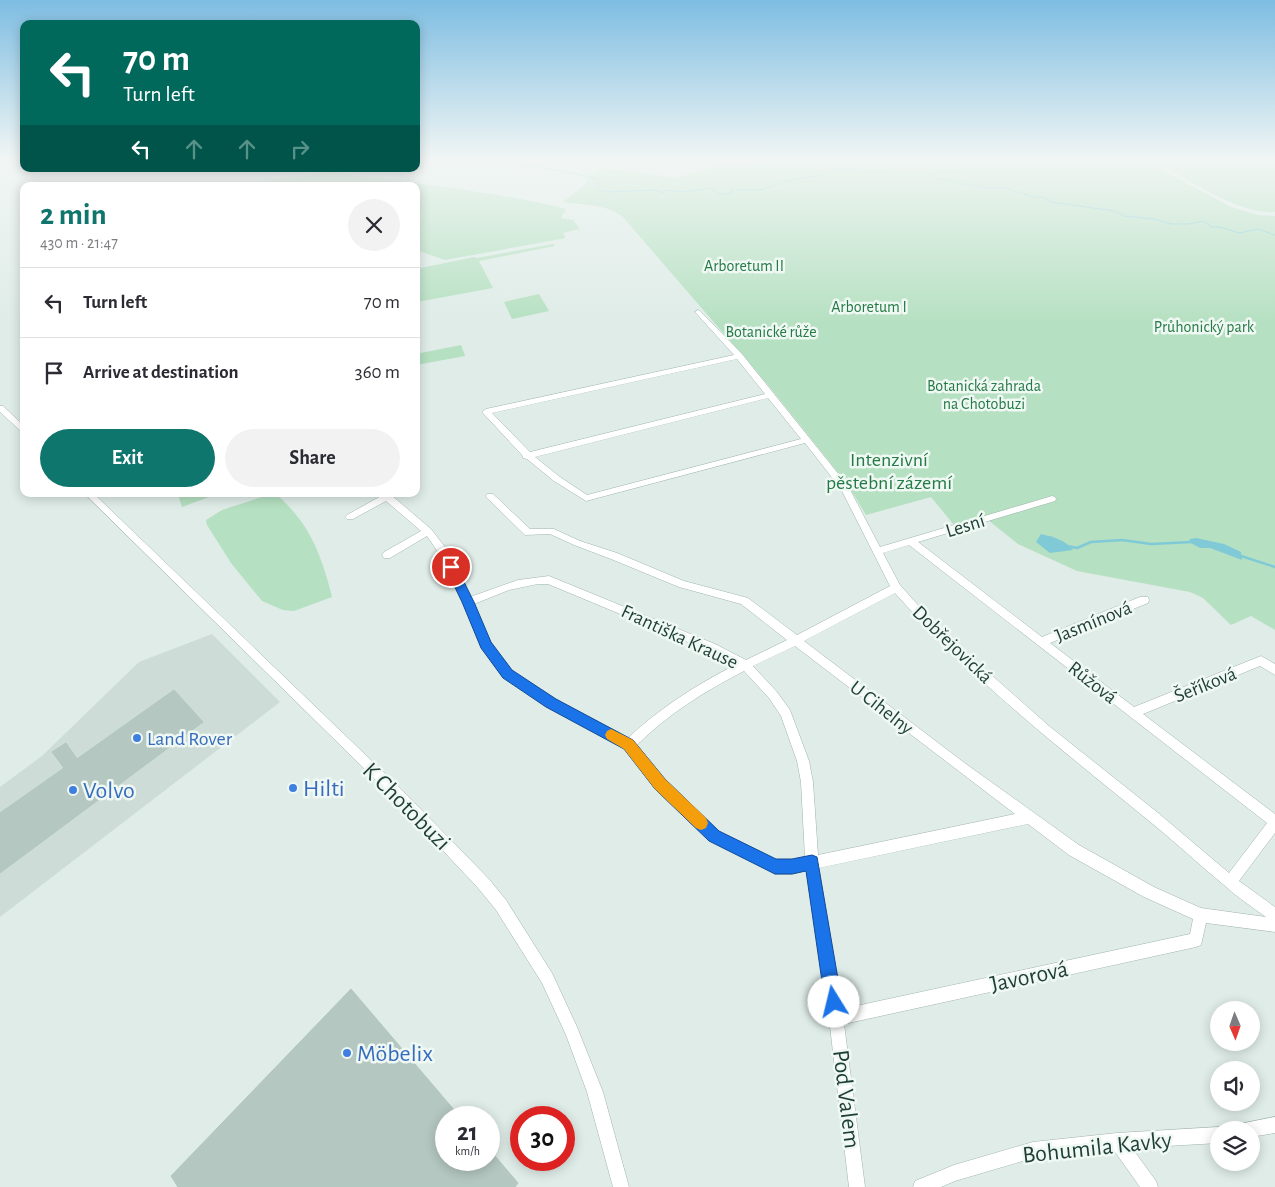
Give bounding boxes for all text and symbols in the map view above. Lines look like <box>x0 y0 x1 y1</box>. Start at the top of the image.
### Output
icon: left <box>40 40 105 105</box>
text: 70 m <box>123 42 190 77</box>
text: Turn left <box>123 83 195 105</box>
icon: left <box>127 135 155 163</box>
icon: ahead <box>180 135 208 163</box>
icon: ahead <box>233 135 261 163</box>
icon: right <box>286 135 314 163</box>
button: close <box>348 199 400 251</box>
text: 2 min <box>40 200 107 230</box>
text: 430 m · 21:47 <box>40 235 118 251</box>
park label: Arboretum II <box>704 258 784 274</box>
icon: left <box>40 289 68 317</box>
text: Turn left <box>83 293 147 312</box>
text: 70 m <box>364 293 400 312</box>
park label: Arboretum I <box>831 299 907 315</box>
park label: Průhonický park <box>1154 319 1255 336</box>
park label: Botanické růže <box>725 324 817 340</box>
icon: arrive <box>40 359 68 387</box>
text: Arrive at destination <box>83 363 239 382</box>
text: 360 m <box>355 363 400 382</box>
park label: Botanická zahrada na Chotobuzi <box>927 378 1041 412</box>
button: Exit <box>40 429 215 487</box>
button: Share <box>225 429 400 487</box>
park label: Intenzivní pěstební zázemí <box>826 450 952 493</box>
street label: Lesní <box>943 511 987 541</box>
pin <box>430 546 472 588</box>
icon: arrive <box>437 553 465 581</box>
street label: Jasmínová <box>1052 598 1134 646</box>
street label: Františka Krause <box>618 601 741 673</box>
street label: Dobřejovická <box>909 602 996 687</box>
street label: Růžová <box>1064 658 1121 708</box>
street label: Šeříková <box>1171 663 1239 706</box>
street label: U Cihelny <box>846 677 917 739</box>
place label: Land Rover <box>147 729 233 749</box>
marker: Land Rover <box>131 732 143 744</box>
street label: K Chotobuzi <box>358 758 455 855</box>
place label: Hilti <box>303 777 345 801</box>
place label: Volvo <box>83 779 135 803</box>
marker: Hilti <box>287 782 299 794</box>
marker: Volvo <box>67 784 79 796</box>
street label: Javorová <box>988 957 1070 997</box>
position arrow <box>807 975 859 1027</box>
north arrow <box>1210 1001 1260 1051</box>
map controls <box>1210 1001 1260 1171</box>
place label: Möbelix <box>357 1042 433 1066</box>
marker: Möbelix <box>341 1047 353 1059</box>
street label: Pod Valem <box>828 1048 864 1150</box>
button: sound <box>1210 1061 1260 1111</box>
speed limit sign: 30 <box>510 1106 575 1171</box>
text: 21 <box>457 1120 478 1145</box>
button: layers <box>1210 1121 1260 1171</box>
street label: Bohumila Kavky <box>1021 1128 1173 1168</box>
text: km/h <box>455 1145 480 1157</box>

